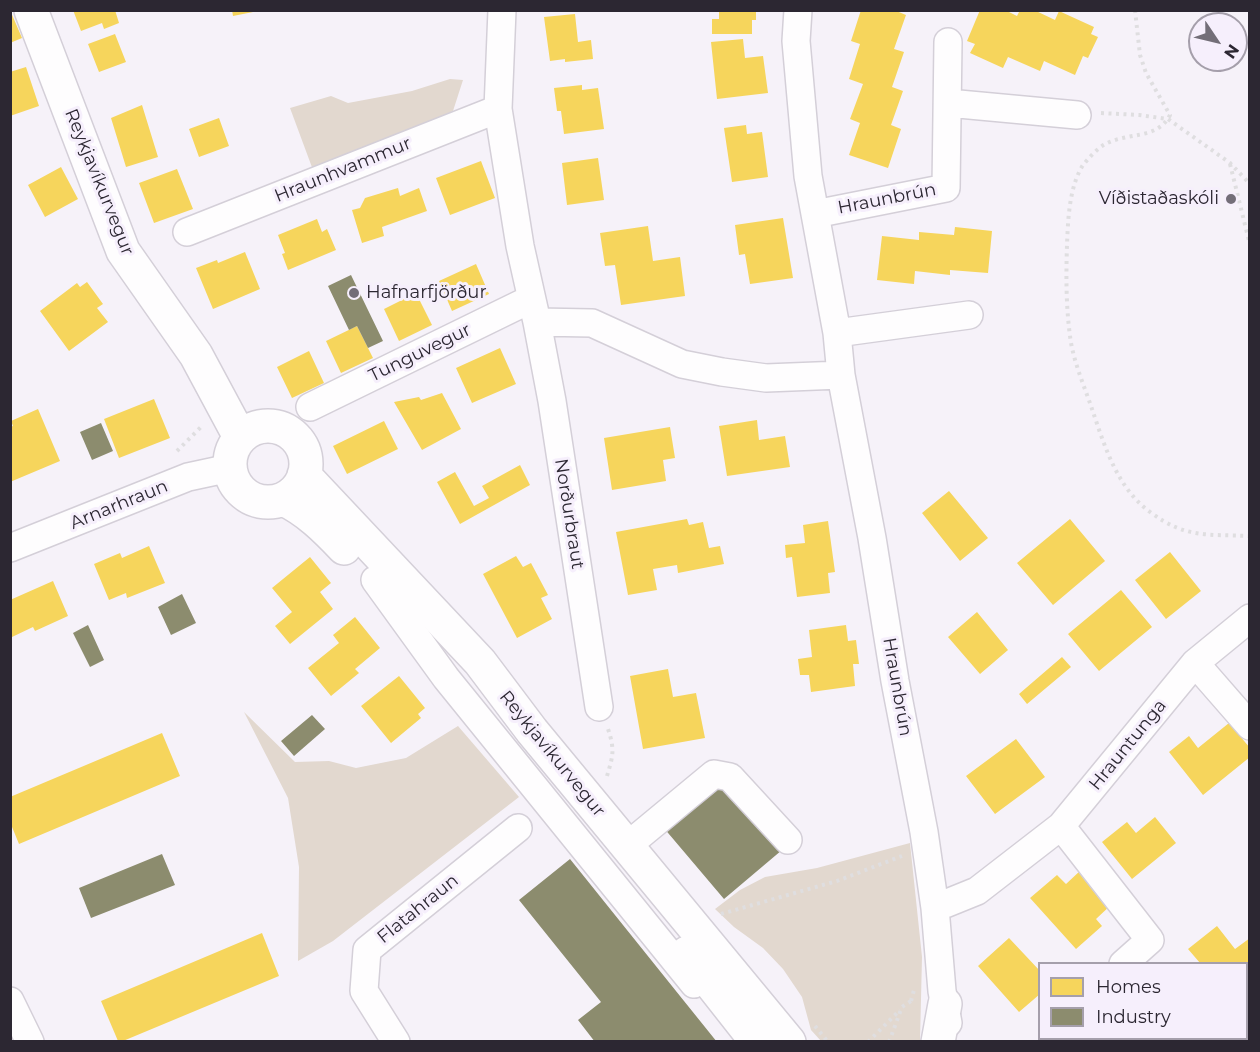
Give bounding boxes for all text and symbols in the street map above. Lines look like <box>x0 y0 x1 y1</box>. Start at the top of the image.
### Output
north arrow <box>1188 12 1248 72</box>
text: N <box>1220 41 1243 62</box>
street label: Reykjavíkurvegur <box>60 106 138 258</box>
street label: Hraunhvammur <box>271 133 415 207</box>
street label: Hraunbrún <box>836 179 938 219</box>
place label: Víðistaðaskóli <box>1099 188 1219 210</box>
marker: Víðistaðaskóli <box>1224 192 1238 206</box>
place label: Hafnarfjörður <box>366 282 487 304</box>
marker: Hafnarfjörður <box>347 286 361 300</box>
street label: Tunguvegur <box>365 319 475 387</box>
street label: Norðurbraut <box>550 457 588 571</box>
street label: Arnarhraun <box>67 476 171 534</box>
street label: Hraunbrún <box>878 636 916 738</box>
street label: Reykjavíkurvegur <box>494 687 610 821</box>
street label: Hrauntunga <box>1085 695 1171 795</box>
street label: Flatahraun <box>373 870 463 948</box>
legend <box>1038 962 1248 1040</box>
text: Homes <box>1096 976 1161 998</box>
text: Industry <box>1096 1006 1171 1028</box>

